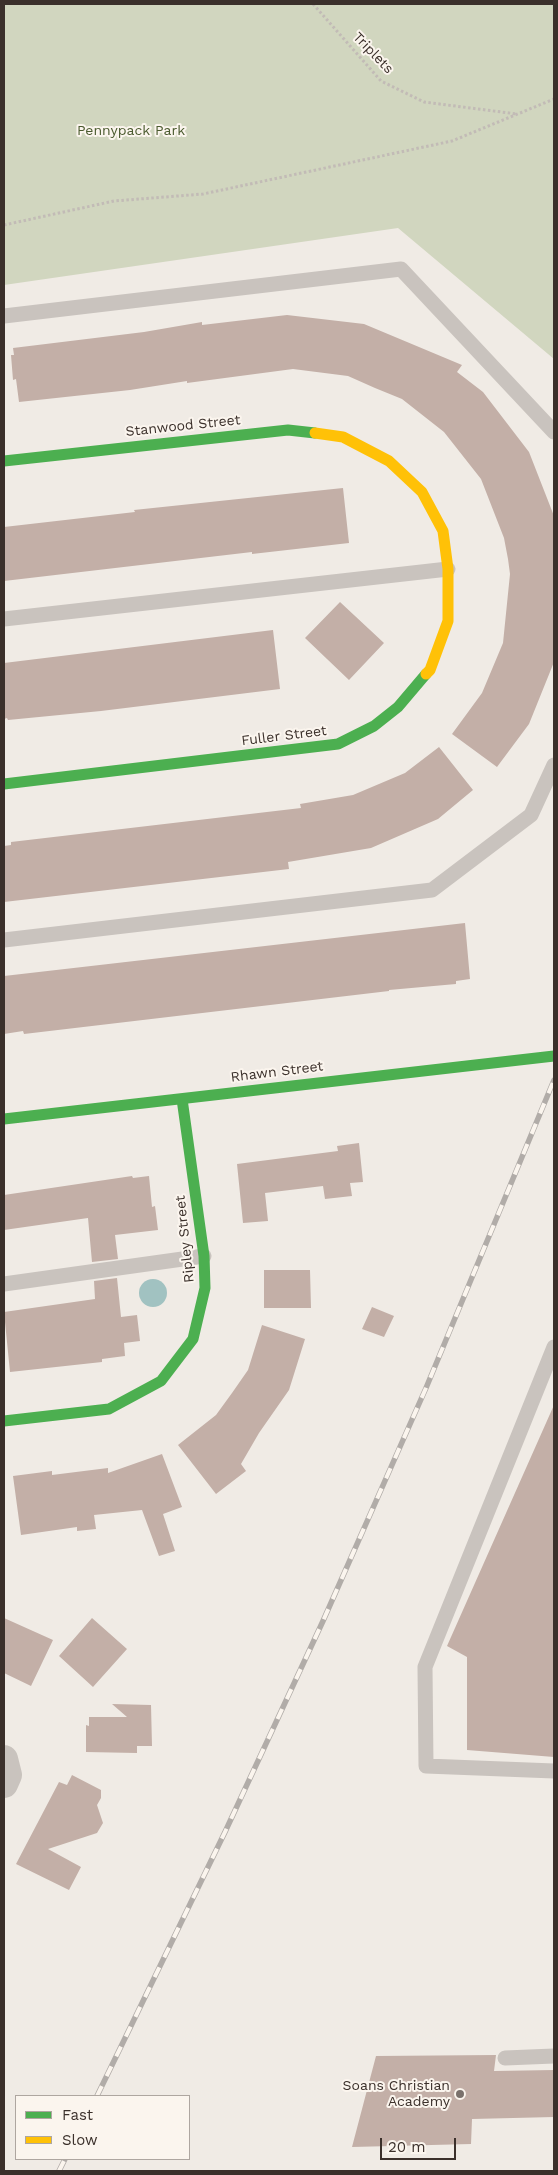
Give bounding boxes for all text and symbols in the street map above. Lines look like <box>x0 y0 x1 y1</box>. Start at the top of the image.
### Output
street label: Triplets <box>349 29 397 77</box>
park label: Pennypack Park <box>77 123 185 139</box>
street label: Stanwood Street <box>125 412 241 440</box>
street label: Fuller Street <box>240 722 328 750</box>
street label: Rhawn Street <box>230 1058 324 1086</box>
street label: Ripley Street <box>172 1194 198 1284</box>
place label: Soans Christian Academy <box>343 2078 450 2110</box>
marker: Soans Christian Academy <box>454 2088 466 2100</box>
legend <box>15 2095 190 2160</box>
text: Fast <box>62 2106 93 2124</box>
scale bar <box>383 2128 459 2160</box>
text: Slow <box>62 2131 98 2149</box>
text: 20 m <box>388 2138 426 2156</box>

